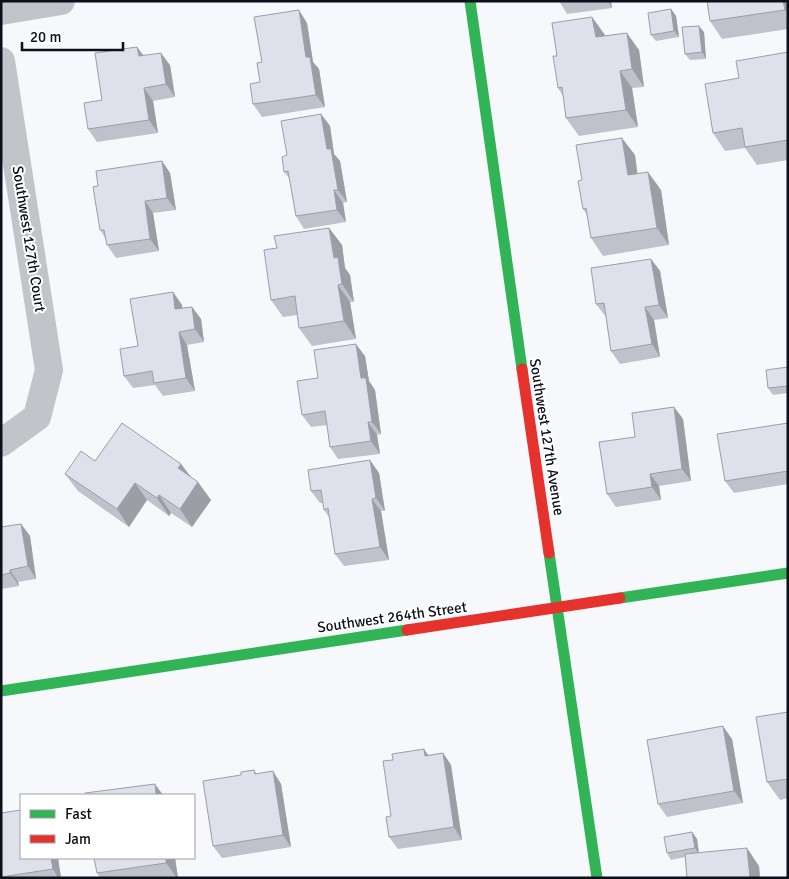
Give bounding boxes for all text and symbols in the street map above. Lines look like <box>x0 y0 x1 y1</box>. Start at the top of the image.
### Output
scale bar <box>22 20 124 52</box>
text: 20 m <box>30 28 61 46</box>
street label: Southwest 127th Court <box>9 165 49 313</box>
street label: Southwest 127th Avenue <box>526 357 568 517</box>
street label: Southwest 264th Street <box>316 598 468 636</box>
legend <box>20 794 195 859</box>
text: Fast <box>65 805 92 823</box>
text: Jam <box>65 830 91 848</box>

